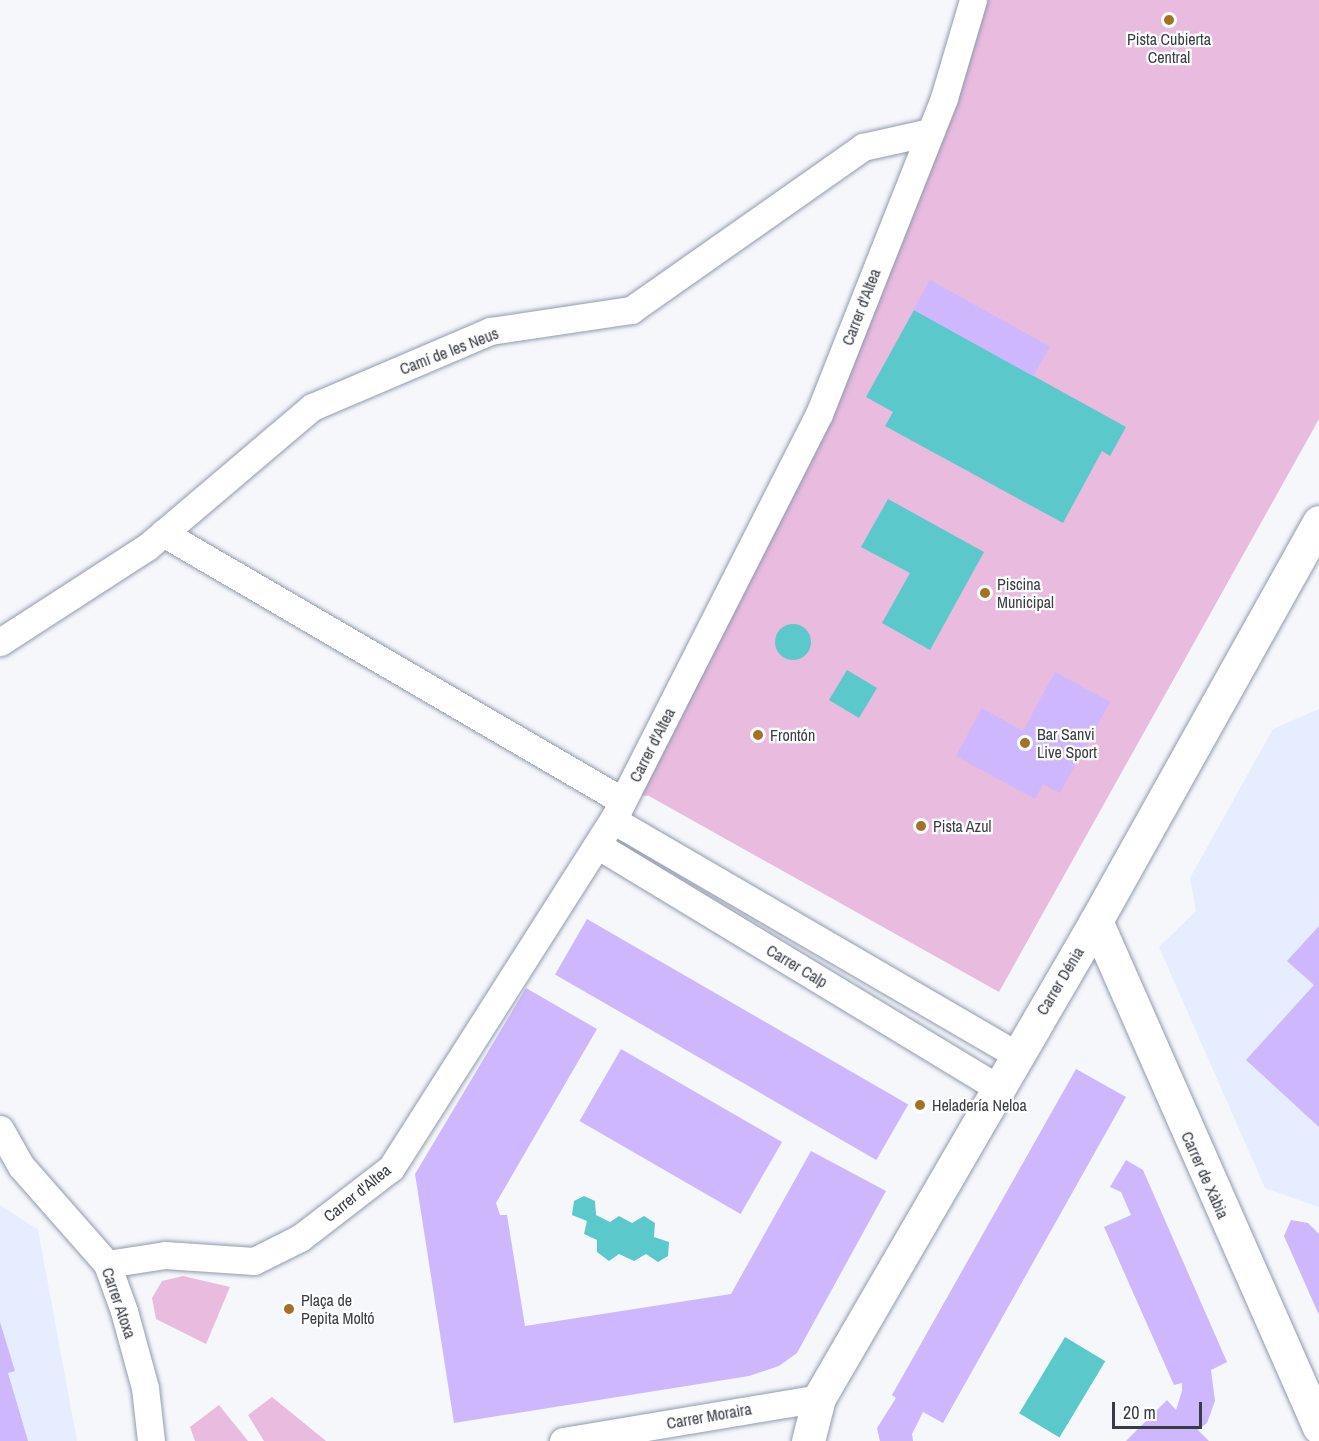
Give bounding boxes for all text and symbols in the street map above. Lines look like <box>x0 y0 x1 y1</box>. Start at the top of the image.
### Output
marker: Pista Cubierta Central <box>1162 13 1176 27</box>
place label: Pista Cubierta Central <box>1127 29 1211 67</box>
street label: Carrer d'Altea <box>838 266 884 348</box>
street label: Camí de les Neus <box>397 323 501 379</box>
place label: Piscina Municipal <box>997 574 1054 612</box>
marker: Piscina Municipal <box>978 586 992 600</box>
street label: Carrer d'Altea <box>625 705 679 785</box>
place label: Bar Sanvi Live Sport <box>1037 724 1097 762</box>
place label: Frontón <box>770 725 815 745</box>
marker: Frontón <box>751 728 765 742</box>
marker: Bar Sanvi Live Sport <box>1018 736 1032 750</box>
place label: Pista Azul <box>933 816 992 836</box>
marker: Pista Azul <box>914 819 928 833</box>
street label: Carrer Calp <box>763 940 831 992</box>
street label: Carrer Dénia <box>1032 944 1088 1018</box>
place label: Heladería Neloa <box>932 1095 1027 1115</box>
marker: Heladería Neloa <box>913 1098 927 1112</box>
street label: Carrer de Xàbia <box>1177 1129 1233 1221</box>
street label: Carrer d'Altea <box>320 1160 394 1226</box>
street label: Carrer Atoxa <box>98 1265 140 1341</box>
place label: Plaça de Pepita Moltó <box>301 1290 375 1328</box>
marker: Plaça de Pepita Moltó <box>282 1302 296 1316</box>
scale bar <box>1115 1390 1205 1428</box>
street label: Carrer Moraira <box>665 1399 753 1433</box>
text: 20 m <box>1123 1400 1156 1425</box>

